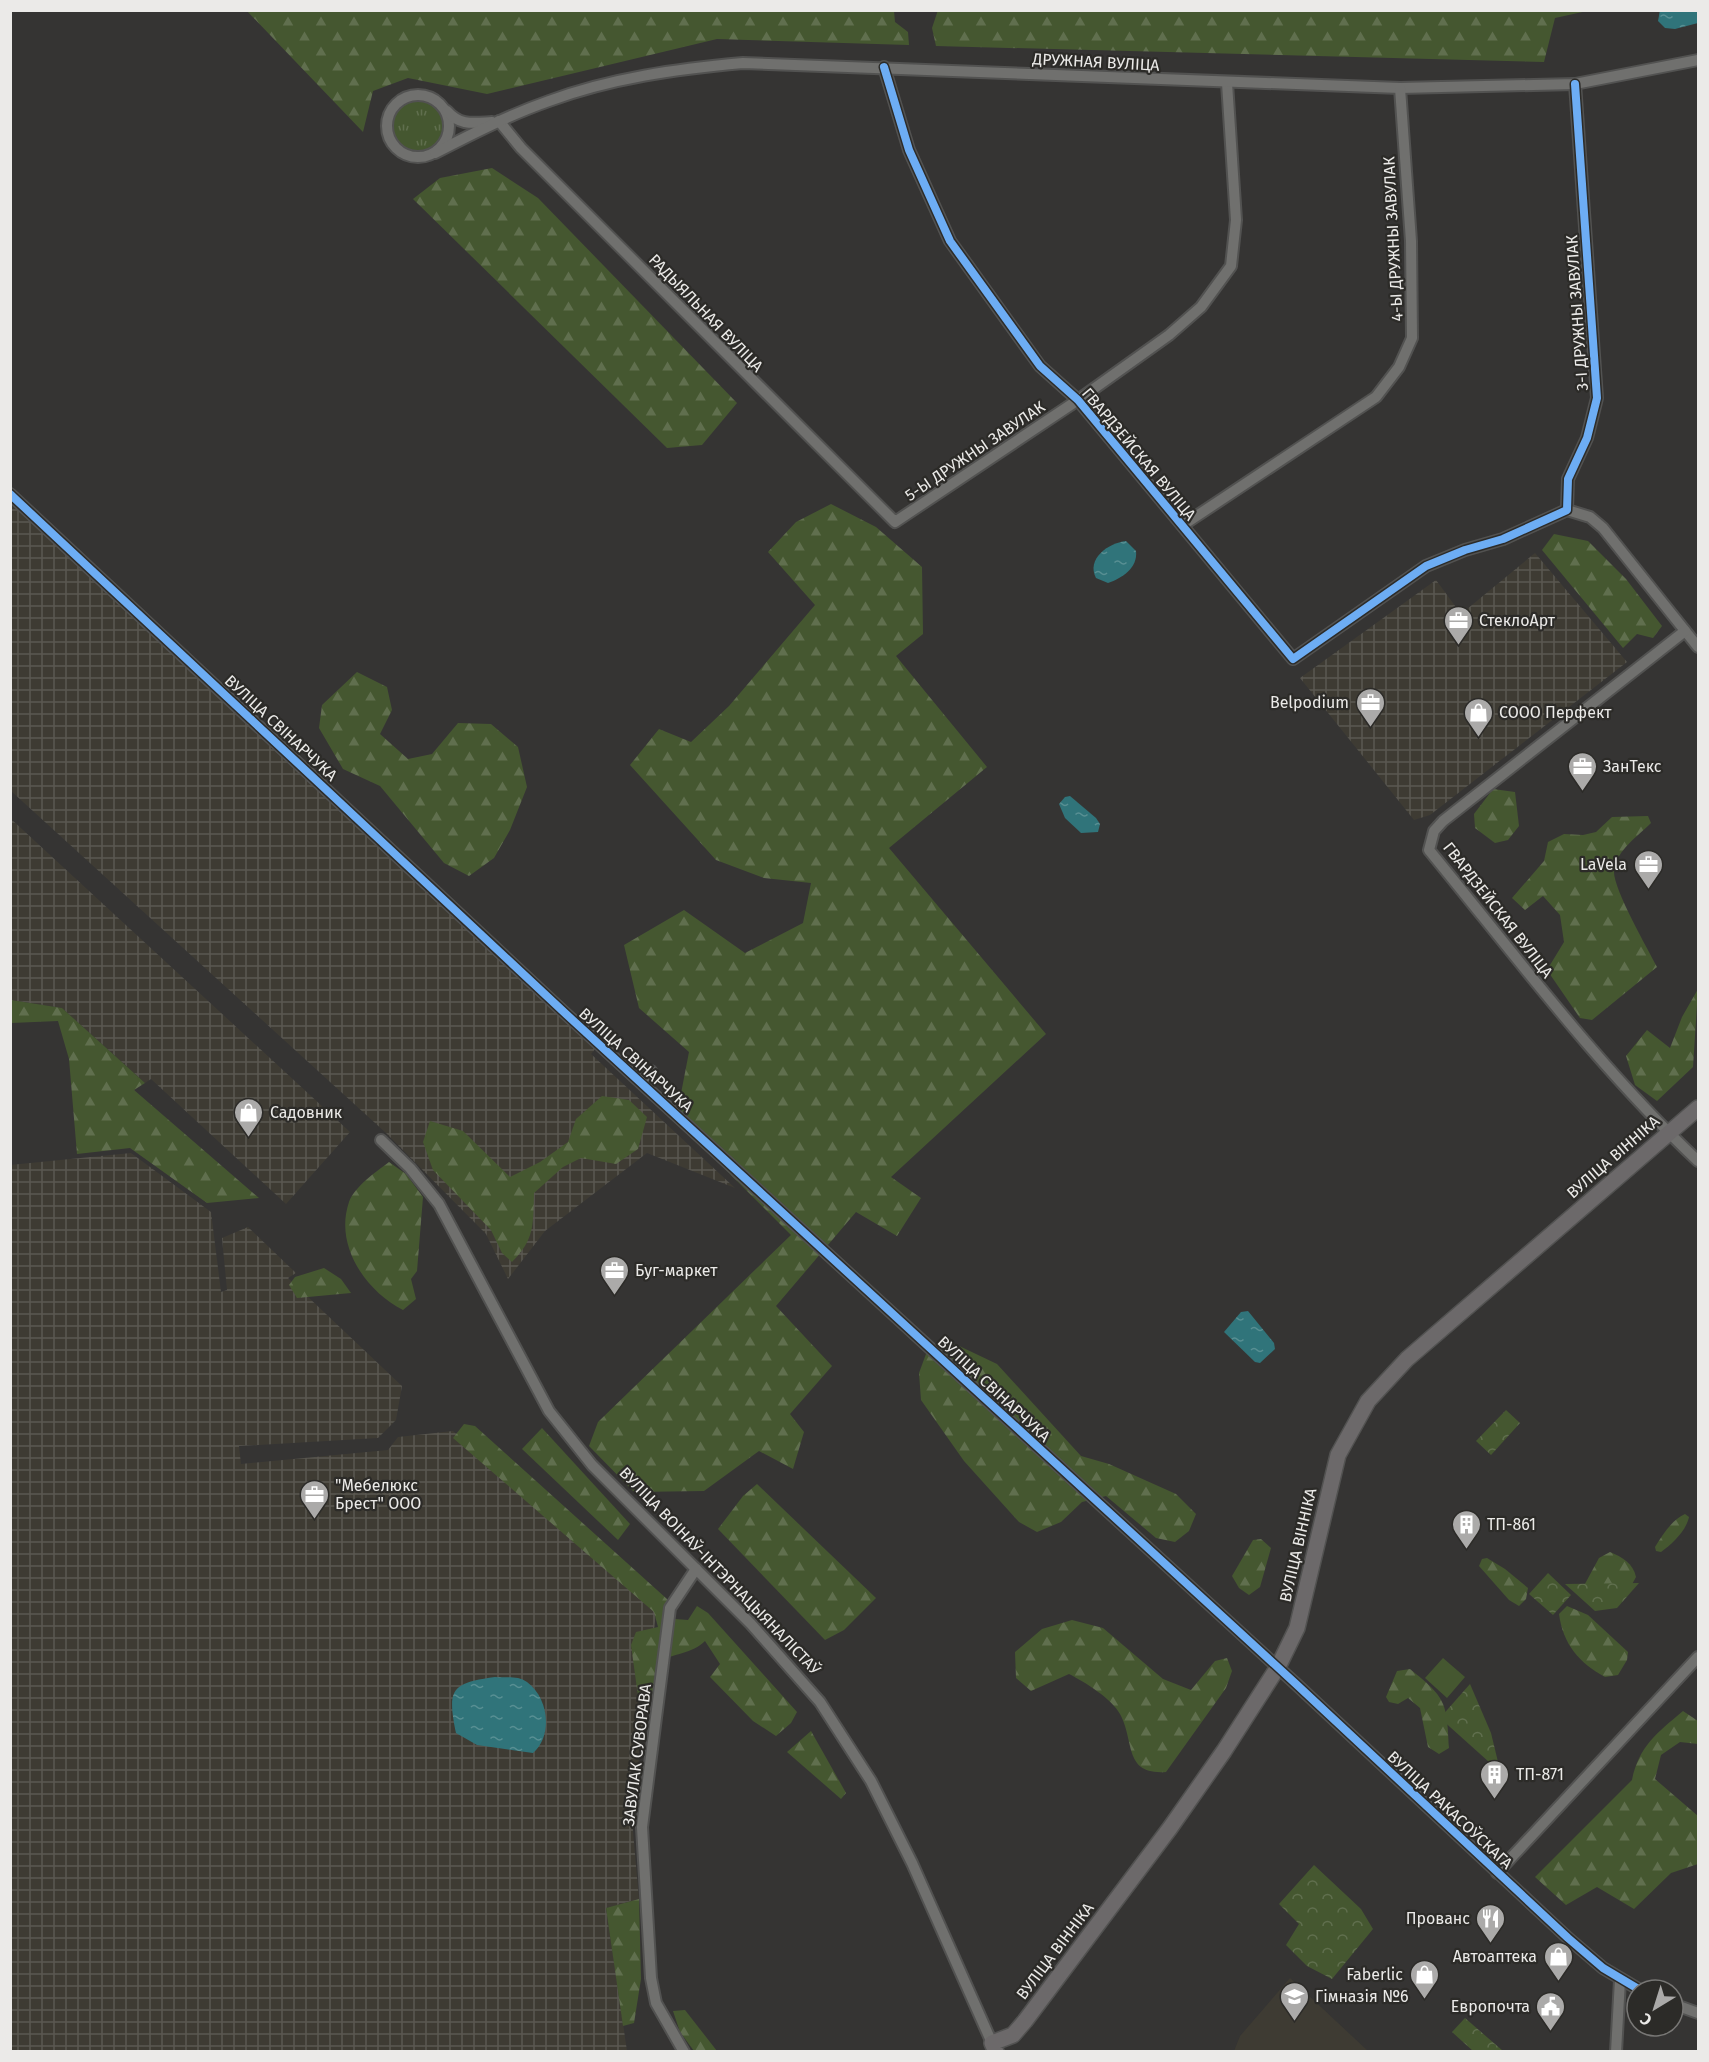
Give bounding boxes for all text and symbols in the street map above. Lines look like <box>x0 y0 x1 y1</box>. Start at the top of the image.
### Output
street label: ДРУЖНАЯ ВУЛІЦА <box>1031 49 1161 75</box>
street label: 4-Ы ДРУЖНЫ ЗАВУЛАК <box>1379 155 1407 322</box>
street label: 3-І ДРУЖНЫ ЗАВУЛАК <box>1562 234 1592 392</box>
street label: РАДЫЯЛЬНАЯ ВУЛІЦА <box>645 250 768 376</box>
street label: ГВАРДЗЕЙСКАЯ ВУЛІЦА <box>1078 384 1201 525</box>
street label: 5-Ы ДРУЖНЫ ЗАВУЛАК <box>901 397 1049 505</box>
office icon: СтеклоАрт <box>1442 604 1474 646</box>
place label: СтеклоАрт <box>1479 611 1556 630</box>
street label: ВУЛІЦА СВІНАРЧУКА <box>221 671 342 786</box>
office icon: Belpodium <box>1354 686 1386 728</box>
place label: Belpodium <box>1270 693 1349 712</box>
shop icon: СООО Перфект <box>1462 696 1494 738</box>
place label: СООО Перфект <box>1499 703 1612 722</box>
office icon: ЗанТекс <box>1566 750 1598 792</box>
place label: ЗанТекс <box>1603 757 1662 776</box>
street label: ГВАРДЗЕЙСКАЯ ВУЛІЦА <box>1439 838 1557 982</box>
office icon: LaVela <box>1632 848 1664 890</box>
place label: LaVela <box>1580 855 1627 874</box>
street label: ВУЛІЦА СВІНАРЧУКА <box>575 1004 697 1117</box>
shop icon: Садовник <box>233 1096 265 1138</box>
place label: Садовник <box>270 1103 343 1122</box>
street label: ВУЛІЦА ВІННІКА <box>1563 1111 1664 1202</box>
office icon: Буг-маркет <box>598 1254 630 1296</box>
place label: Буг-маркет <box>635 1261 718 1280</box>
street label: ВУЛІЦА СВІНАРЧУКА <box>934 1332 1055 1447</box>
street label: ВУЛІЦА ВОІНАЎ-ІНТЭРНАЦЫЯНАЛІСТАЎ <box>615 1463 825 1679</box>
place label: "Мебелюкс Брест" ООО <box>335 1476 421 1513</box>
office icon: "Мебелюкс Брест" ООО <box>298 1478 330 1520</box>
street label: ВУЛІЦА ВІННІКА <box>1276 1485 1321 1604</box>
building icon: ТП-861 <box>1450 1508 1482 1550</box>
place label: ТП-861 <box>1487 1515 1536 1534</box>
street label: ЗАВУЛАК СУВОРАВА <box>619 1682 655 1827</box>
street label: ВУЛІЦА РАКАСОЎСКАГА <box>1383 1747 1517 1874</box>
building icon: ТП-871 <box>1479 1758 1511 1800</box>
place label: ТП-871 <box>1516 1765 1564 1784</box>
street label: ВУЛІЦА ВІННІКА <box>1012 1898 1098 2003</box>
restaurant icon: Прованс <box>1475 1902 1507 1944</box>
place label: Прованс <box>1406 1909 1470 1928</box>
shop icon: Автоаптека <box>1542 1940 1574 1982</box>
place label: Автоаптека <box>1453 1947 1537 1966</box>
shop icon: Faberlic <box>1408 1958 1440 2000</box>
place label: Faberlic <box>1346 1965 1403 1984</box>
north arrow <box>1625 1978 1685 2038</box>
school or university icon: Гімназія №6 <box>1278 1980 1310 2022</box>
place label: Гімназія №6 <box>1315 1987 1409 2006</box>
public building icon: Европочта <box>1535 1990 1567 2032</box>
place label: Европочта <box>1451 1997 1530 2016</box>
text: С <box>1636 2009 1656 2030</box>

